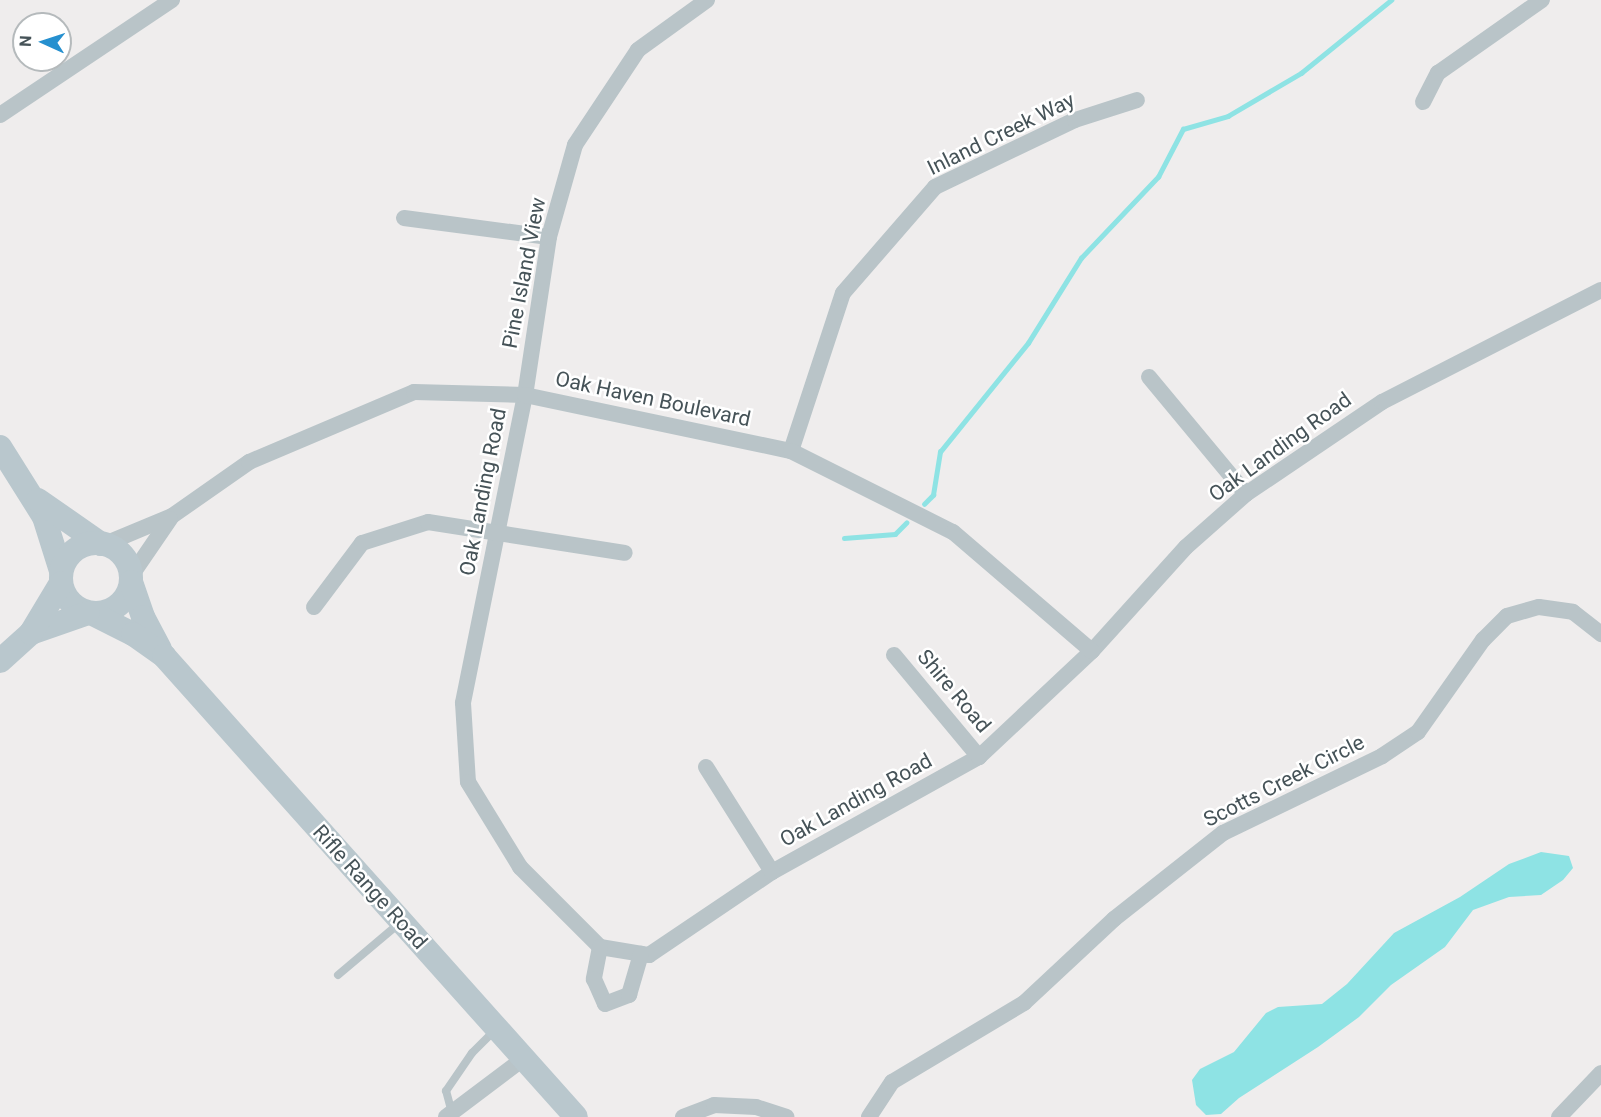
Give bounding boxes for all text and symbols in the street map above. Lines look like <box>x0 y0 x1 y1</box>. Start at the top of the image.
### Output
north arrow <box>12 12 72 72</box>
text: N <box>16 35 35 47</box>
street label: Inland Creek Way <box>923 87 1079 181</box>
street label: Pine Island View <box>497 195 551 351</box>
street label: Oak Haven Boulevard <box>553 366 753 432</box>
street label: Oak Landing Road <box>1204 387 1356 507</box>
street label: Oak Landing Road <box>454 406 512 578</box>
street label: Shire Road <box>912 644 996 738</box>
street label: Scotts Creek Circle <box>1199 730 1369 832</box>
street label: Oak Landing Road <box>776 748 936 852</box>
street label: Rifle Range Road <box>308 820 432 954</box>

